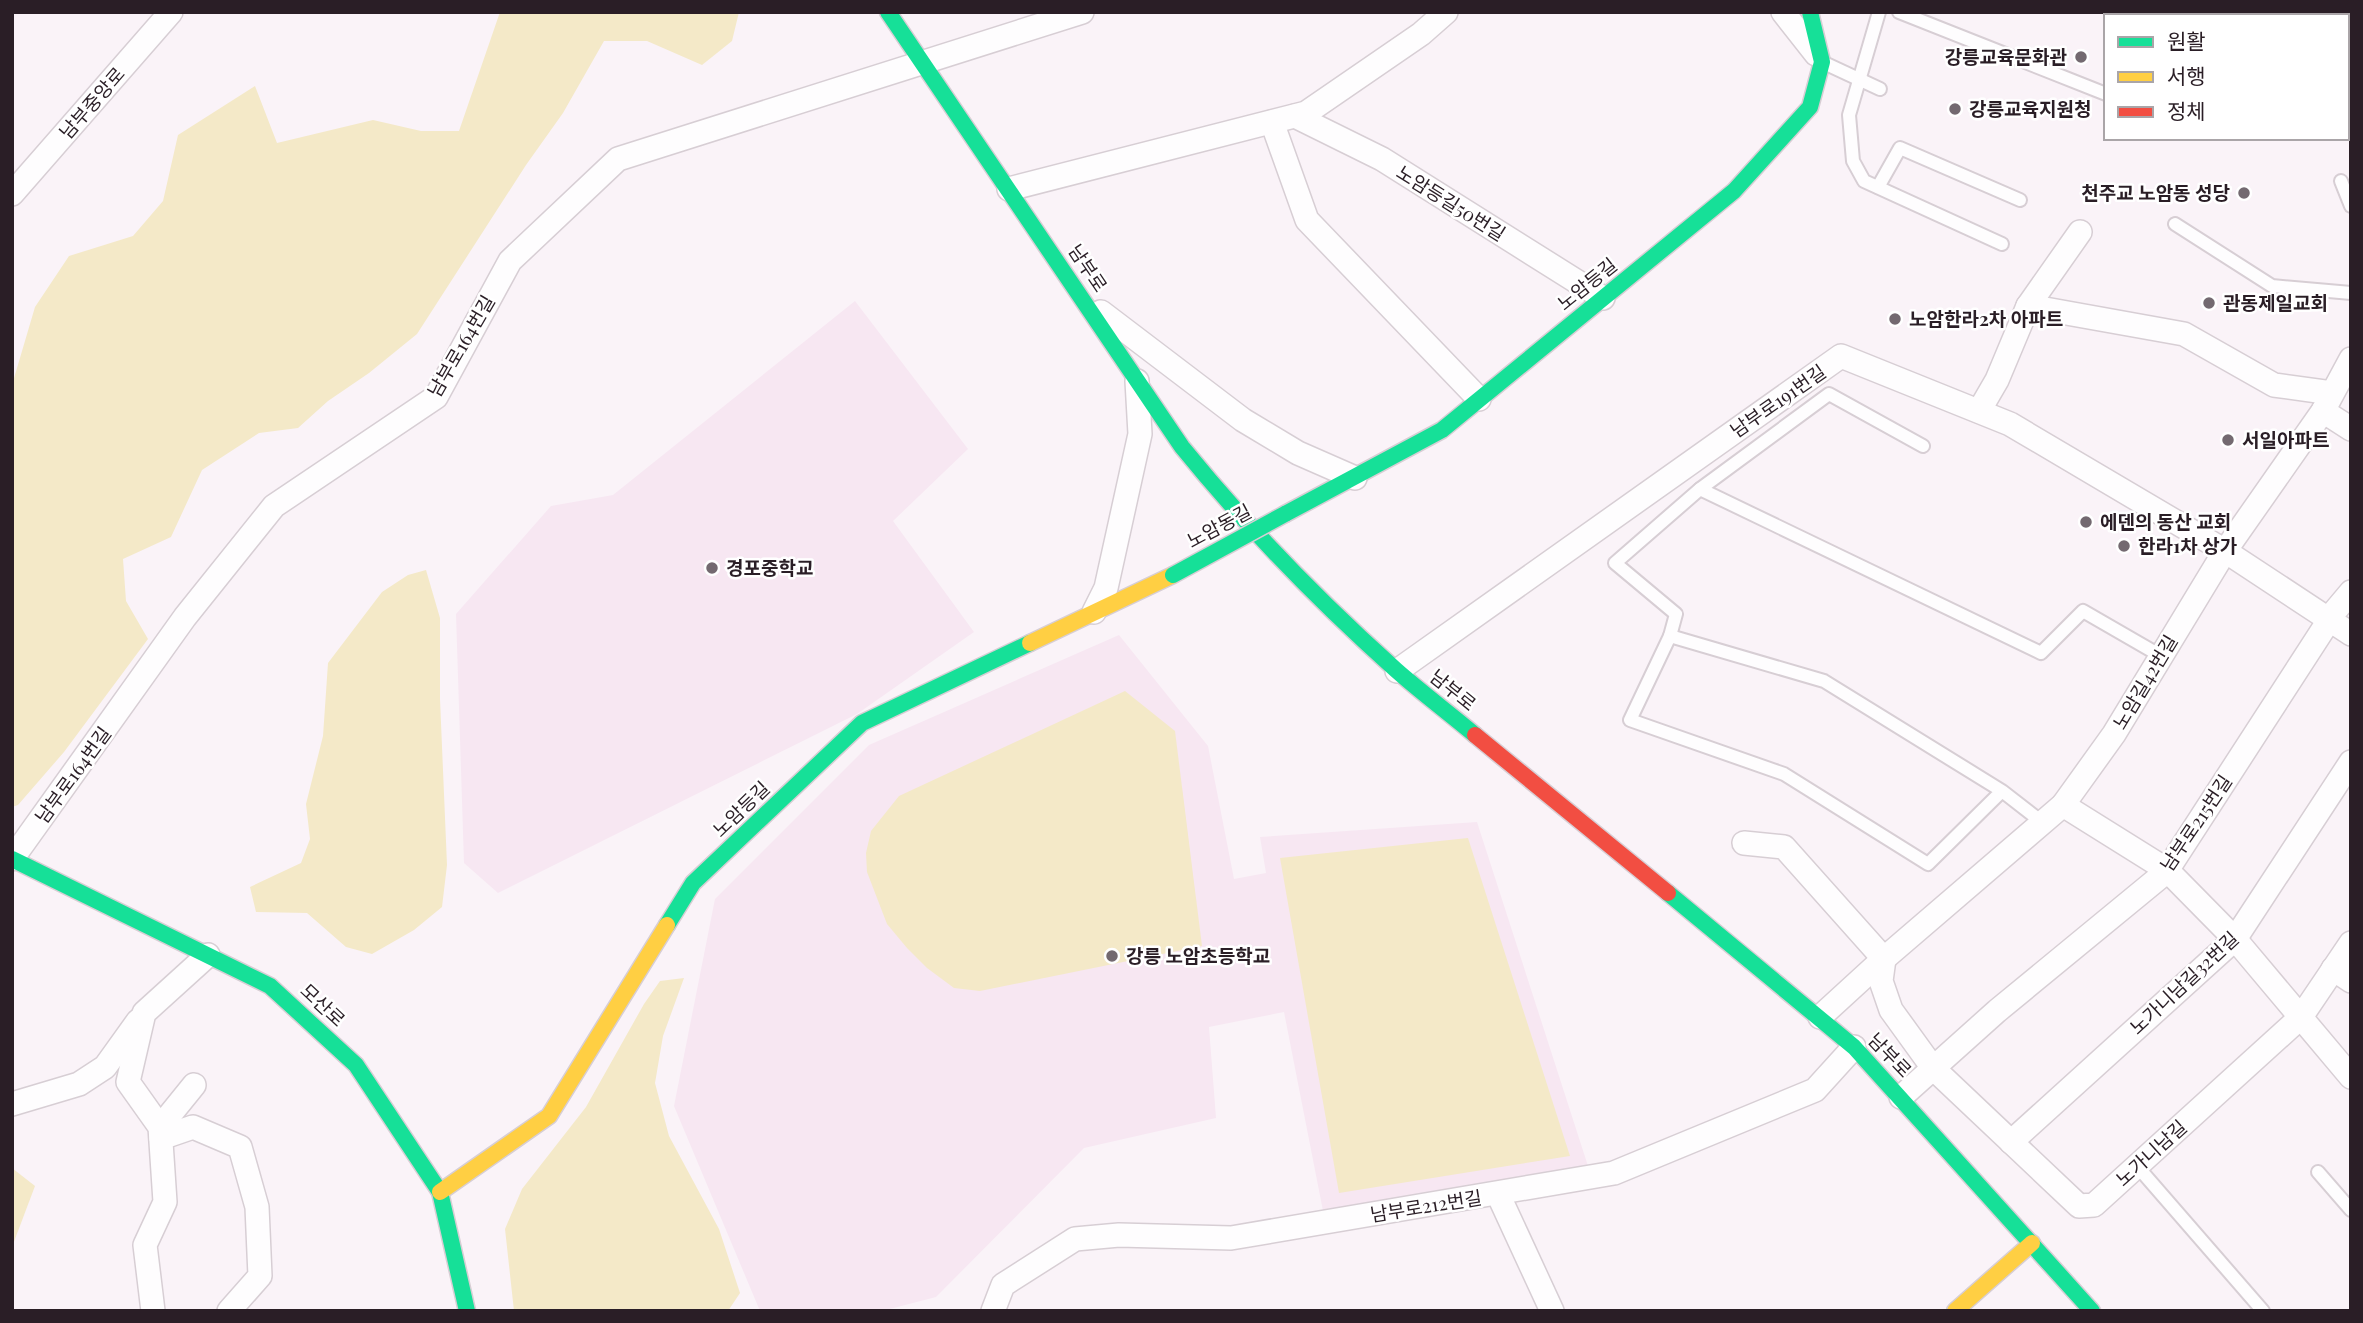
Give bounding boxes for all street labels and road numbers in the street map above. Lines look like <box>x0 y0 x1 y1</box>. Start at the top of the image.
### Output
street label: 남부중앙로 <box>53 61 130 144</box>
street label: 노암등길50번길 <box>1392 158 1511 246</box>
street label: 남부로 <box>1063 238 1114 296</box>
street label: 노암등길 <box>1551 251 1622 315</box>
street label: 남부로164번길 <box>420 290 500 401</box>
street label: 남부로191번길 <box>1724 358 1830 443</box>
street label: 노암동길 <box>1182 497 1256 553</box>
street label: 노암길42번길 <box>2106 629 2183 734</box>
street label: 남부로 <box>1425 663 1482 716</box>
street label: 남부로164번길 <box>28 721 116 828</box>
street label: 남부로215번길 <box>2153 769 2237 876</box>
street label: 노암등길 <box>706 775 774 842</box>
street label: 노가니남길32번길 <box>2123 925 2243 1040</box>
street label: 모산로 <box>296 977 352 1032</box>
street label: 남부로 <box>1863 1026 1918 1082</box>
street label: 노가니남길 <box>2109 1113 2192 1191</box>
street label: 남부로212번길 <box>1368 1183 1484 1227</box>

